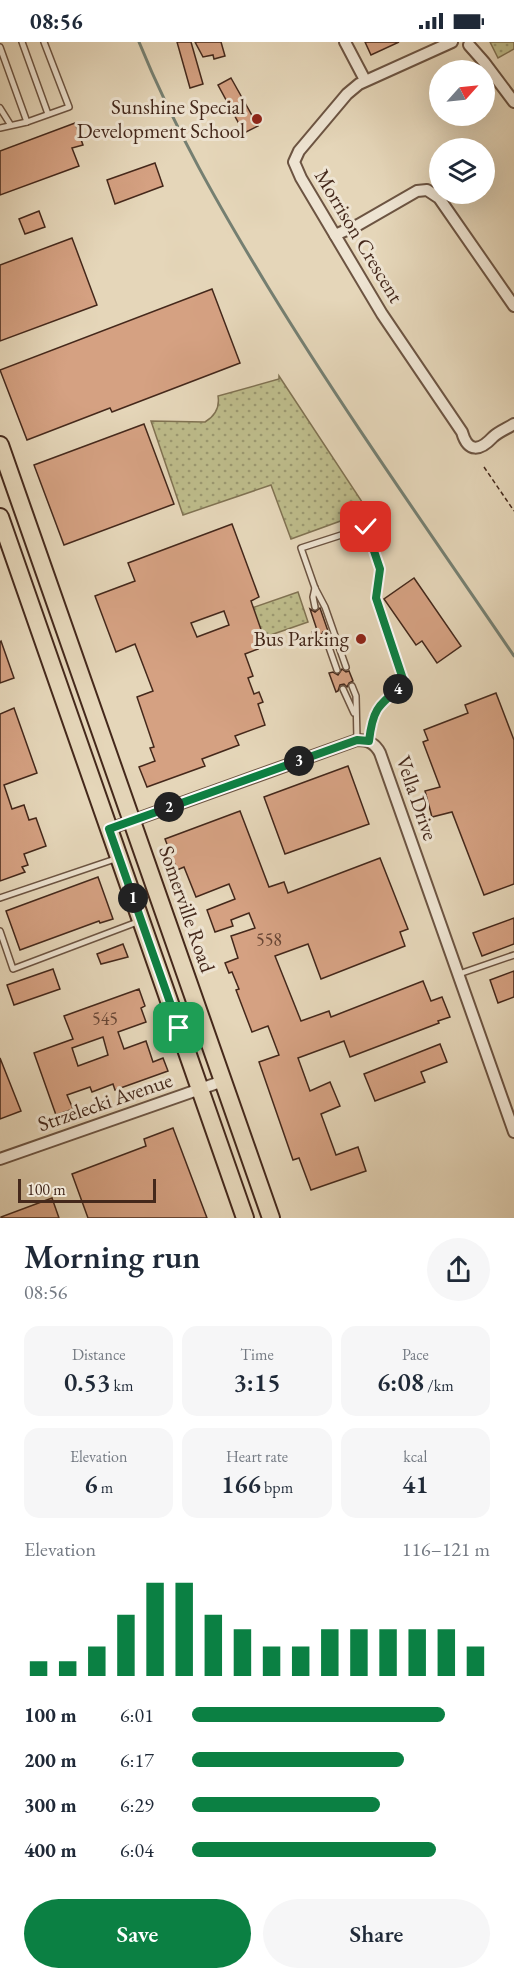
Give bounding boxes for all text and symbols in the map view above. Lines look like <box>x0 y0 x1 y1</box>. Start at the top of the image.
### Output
text: 08:56 <box>30 7 83 36</box>
north arrow <box>429 60 495 126</box>
map controls <box>429 60 495 204</box>
place label: Sunshine Special Development School <box>77 93 245 144</box>
marker: Sunshine Special Development School <box>250 112 264 126</box>
button: layers <box>429 138 495 204</box>
street label: Morrison Crescent <box>309 164 410 308</box>
pin <box>340 501 391 552</box>
icon: check <box>349 510 382 543</box>
place label: Bus Parking <box>253 625 350 652</box>
marker: Bus Parking <box>354 632 368 646</box>
pin: 4 <box>383 674 413 704</box>
text: 4 <box>394 678 402 699</box>
pin: 3 <box>284 746 314 776</box>
text: 3 <box>295 750 303 771</box>
street label: Vella Drive <box>390 752 445 844</box>
pin: 2 <box>154 792 184 822</box>
text: 2 <box>165 796 173 817</box>
street label: Somerville Road <box>153 842 222 976</box>
pin: 1 <box>118 883 148 913</box>
text: 1 <box>129 887 137 908</box>
house number: 558 <box>256 928 282 951</box>
pin <box>153 1002 204 1053</box>
house number: 545 <box>92 1007 118 1030</box>
icon: arrive <box>162 1011 195 1044</box>
street label: Strzelecki Avenue <box>34 1066 176 1137</box>
scale bar <box>18 1176 156 1204</box>
text: 100 m <box>27 1179 66 1200</box>
text: Morning run <box>24 1235 201 1278</box>
button: share <box>427 1238 490 1301</box>
text: 08:56 <box>24 1279 67 1305</box>
text: Distance <box>72 1344 125 1365</box>
text: Time <box>240 1344 274 1365</box>
text: Pace <box>402 1344 429 1365</box>
text: 0.53 <box>64 1365 110 1399</box>
text: 3:15 <box>233 1365 281 1399</box>
text: 6:08 <box>377 1365 424 1399</box>
text: km <box>110 1375 133 1396</box>
text: /km <box>424 1375 454 1396</box>
text: Elevation <box>70 1446 127 1467</box>
text: Heart rate <box>226 1446 288 1467</box>
text: kcal <box>403 1446 427 1467</box>
text: 6 <box>84 1467 98 1501</box>
text: 166 <box>221 1467 261 1501</box>
text: 41 <box>402 1467 429 1501</box>
text: m <box>98 1477 113 1498</box>
text: bpm <box>261 1477 293 1498</box>
text: Elevation <box>24 1536 96 1562</box>
text: 116–121 m <box>402 1536 490 1562</box>
text: 100 m <box>24 1702 77 1728</box>
text: 6:01 <box>120 1702 154 1728</box>
text: 200 m <box>24 1747 77 1773</box>
text: 6:17 <box>120 1747 154 1773</box>
text: 300 m <box>24 1792 77 1818</box>
text: 6:29 <box>120 1792 154 1818</box>
text: 400 m <box>24 1837 77 1863</box>
text: 6:04 <box>120 1837 154 1863</box>
button: Save <box>24 1899 251 1968</box>
button: Share <box>263 1899 490 1968</box>

